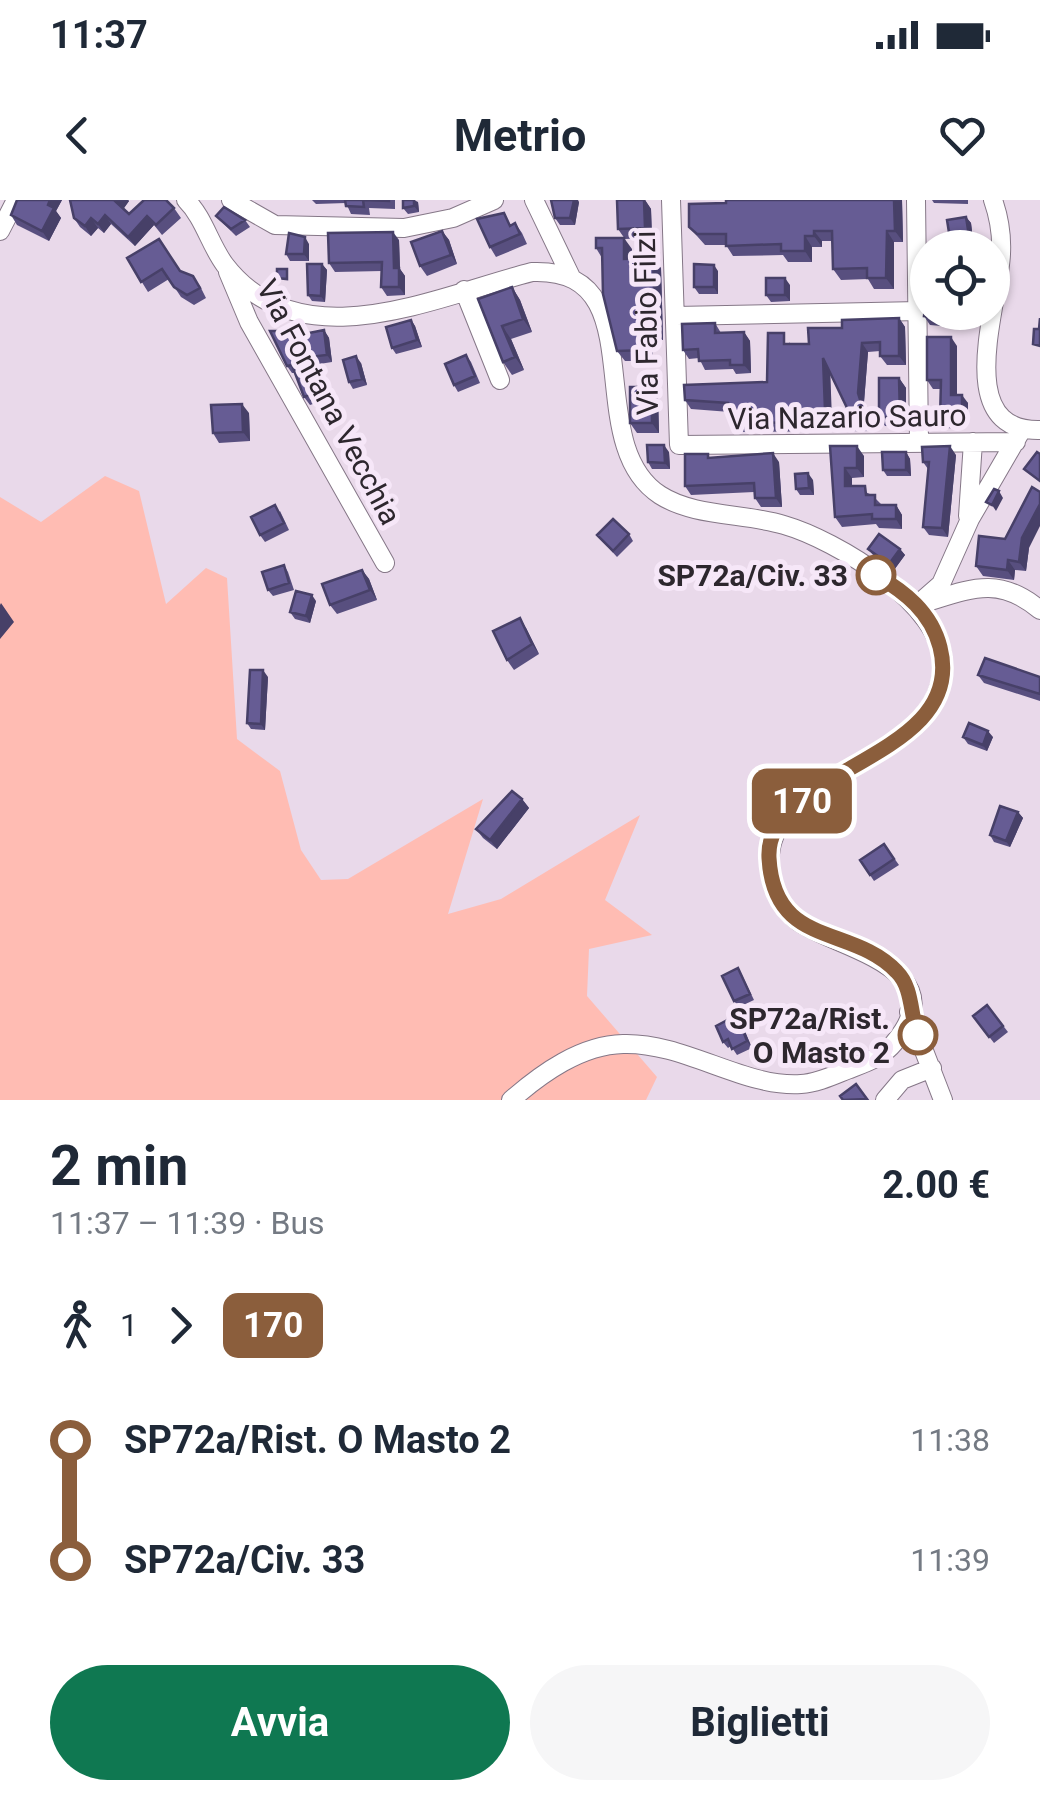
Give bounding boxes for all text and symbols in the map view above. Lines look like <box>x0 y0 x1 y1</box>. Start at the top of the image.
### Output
text: 11:37 <box>50 13 148 57</box>
icon: back <box>50 108 105 163</box>
icon: heart <box>935 108 990 163</box>
text: Metrio <box>454 109 586 162</box>
street label: Via Fabio Filzi <box>627 230 665 416</box>
map controls <box>910 230 1010 330</box>
button: locate <box>910 230 1010 330</box>
street label: Via Fontana Vecchia <box>250 273 408 531</box>
street label: Via Nazario Sauro <box>727 397 967 437</box>
marker: SP72a/Civ. 33 <box>857 556 895 594</box>
place label: SP72a/Civ. 33 <box>657 558 848 593</box>
line badge: 170 <box>744 768 860 834</box>
text: 170 <box>772 781 832 822</box>
place label: SP72a/Rist. O Masto 2 <box>729 1001 890 1070</box>
marker: SP72a/Rist. O Masto 2 <box>899 1016 937 1054</box>
text: 2 min <box>50 1134 188 1198</box>
text: 2.00 € <box>882 1163 990 1207</box>
text: 11:37 – 11:39 · Bus <box>50 1204 325 1242</box>
icon: walk <box>50 1298 105 1353</box>
icon: forward <box>153 1298 208 1353</box>
text: 170 <box>243 1305 303 1346</box>
text: 1 <box>120 1306 138 1344</box>
text: SP72a/Rist. O Masto 2 <box>124 1418 511 1462</box>
text: 11:38 <box>910 1421 990 1459</box>
text: SP72a/Civ. 33 <box>124 1538 365 1582</box>
text: 11:39 <box>910 1541 990 1579</box>
button: Avvia <box>50 1665 510 1780</box>
button: Biglietti <box>530 1665 990 1780</box>

